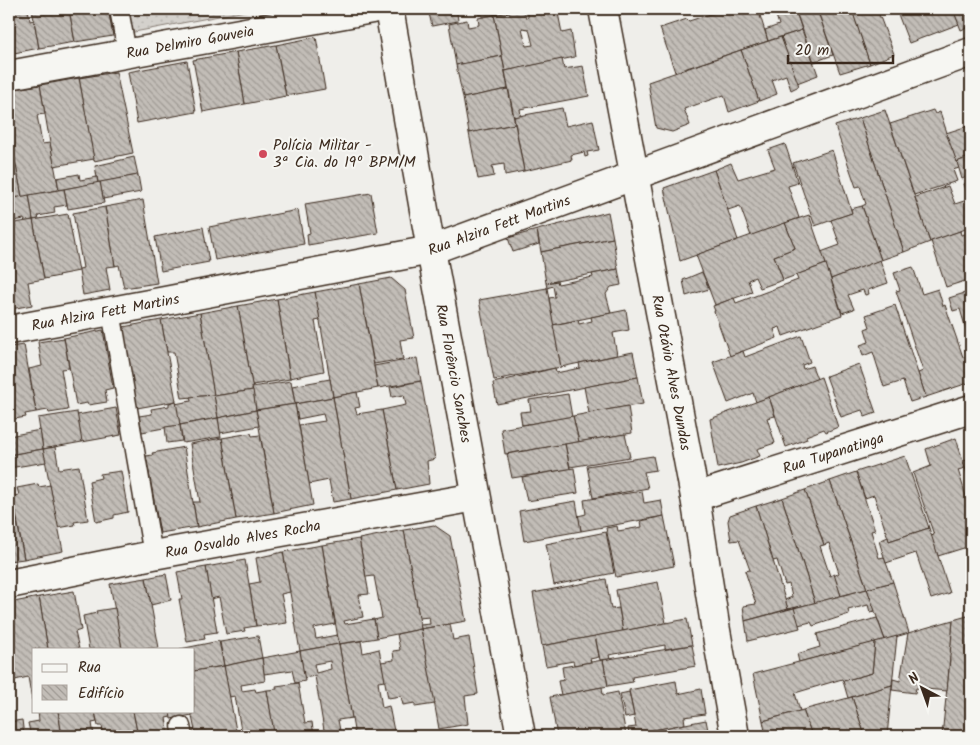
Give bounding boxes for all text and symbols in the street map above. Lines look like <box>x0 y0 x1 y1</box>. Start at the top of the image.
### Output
street label: Rua Delmiro Gouveia <box>124 20 256 66</box>
scale bar <box>788 32 892 64</box>
text: 20 m <box>795 39 829 63</box>
place label: Polícia Militar - 3ª Cia. do 19º BPM/M <box>273 134 416 175</box>
marker: Polícia Militar - 3ª Cia. do 19º BPM/M <box>257 148 269 160</box>
street label: Rua Alzira Fett Martins <box>425 189 575 263</box>
street label: Rua Alzira Fett Martins <box>30 287 182 339</box>
street label: Rua Otávio Alves Dundas <box>644 293 697 453</box>
street label: Rua Florêncio Sanches <box>428 302 478 446</box>
street label: Rua Tupanatinga <box>780 427 887 481</box>
street label: Rua Osvaldo Alves Rocha <box>163 514 323 566</box>
legend <box>32 648 195 712</box>
text: Rua <box>78 656 101 680</box>
north arrow <box>898 662 948 712</box>
text: N <box>904 668 925 690</box>
text: Edifício <box>78 682 124 706</box>

